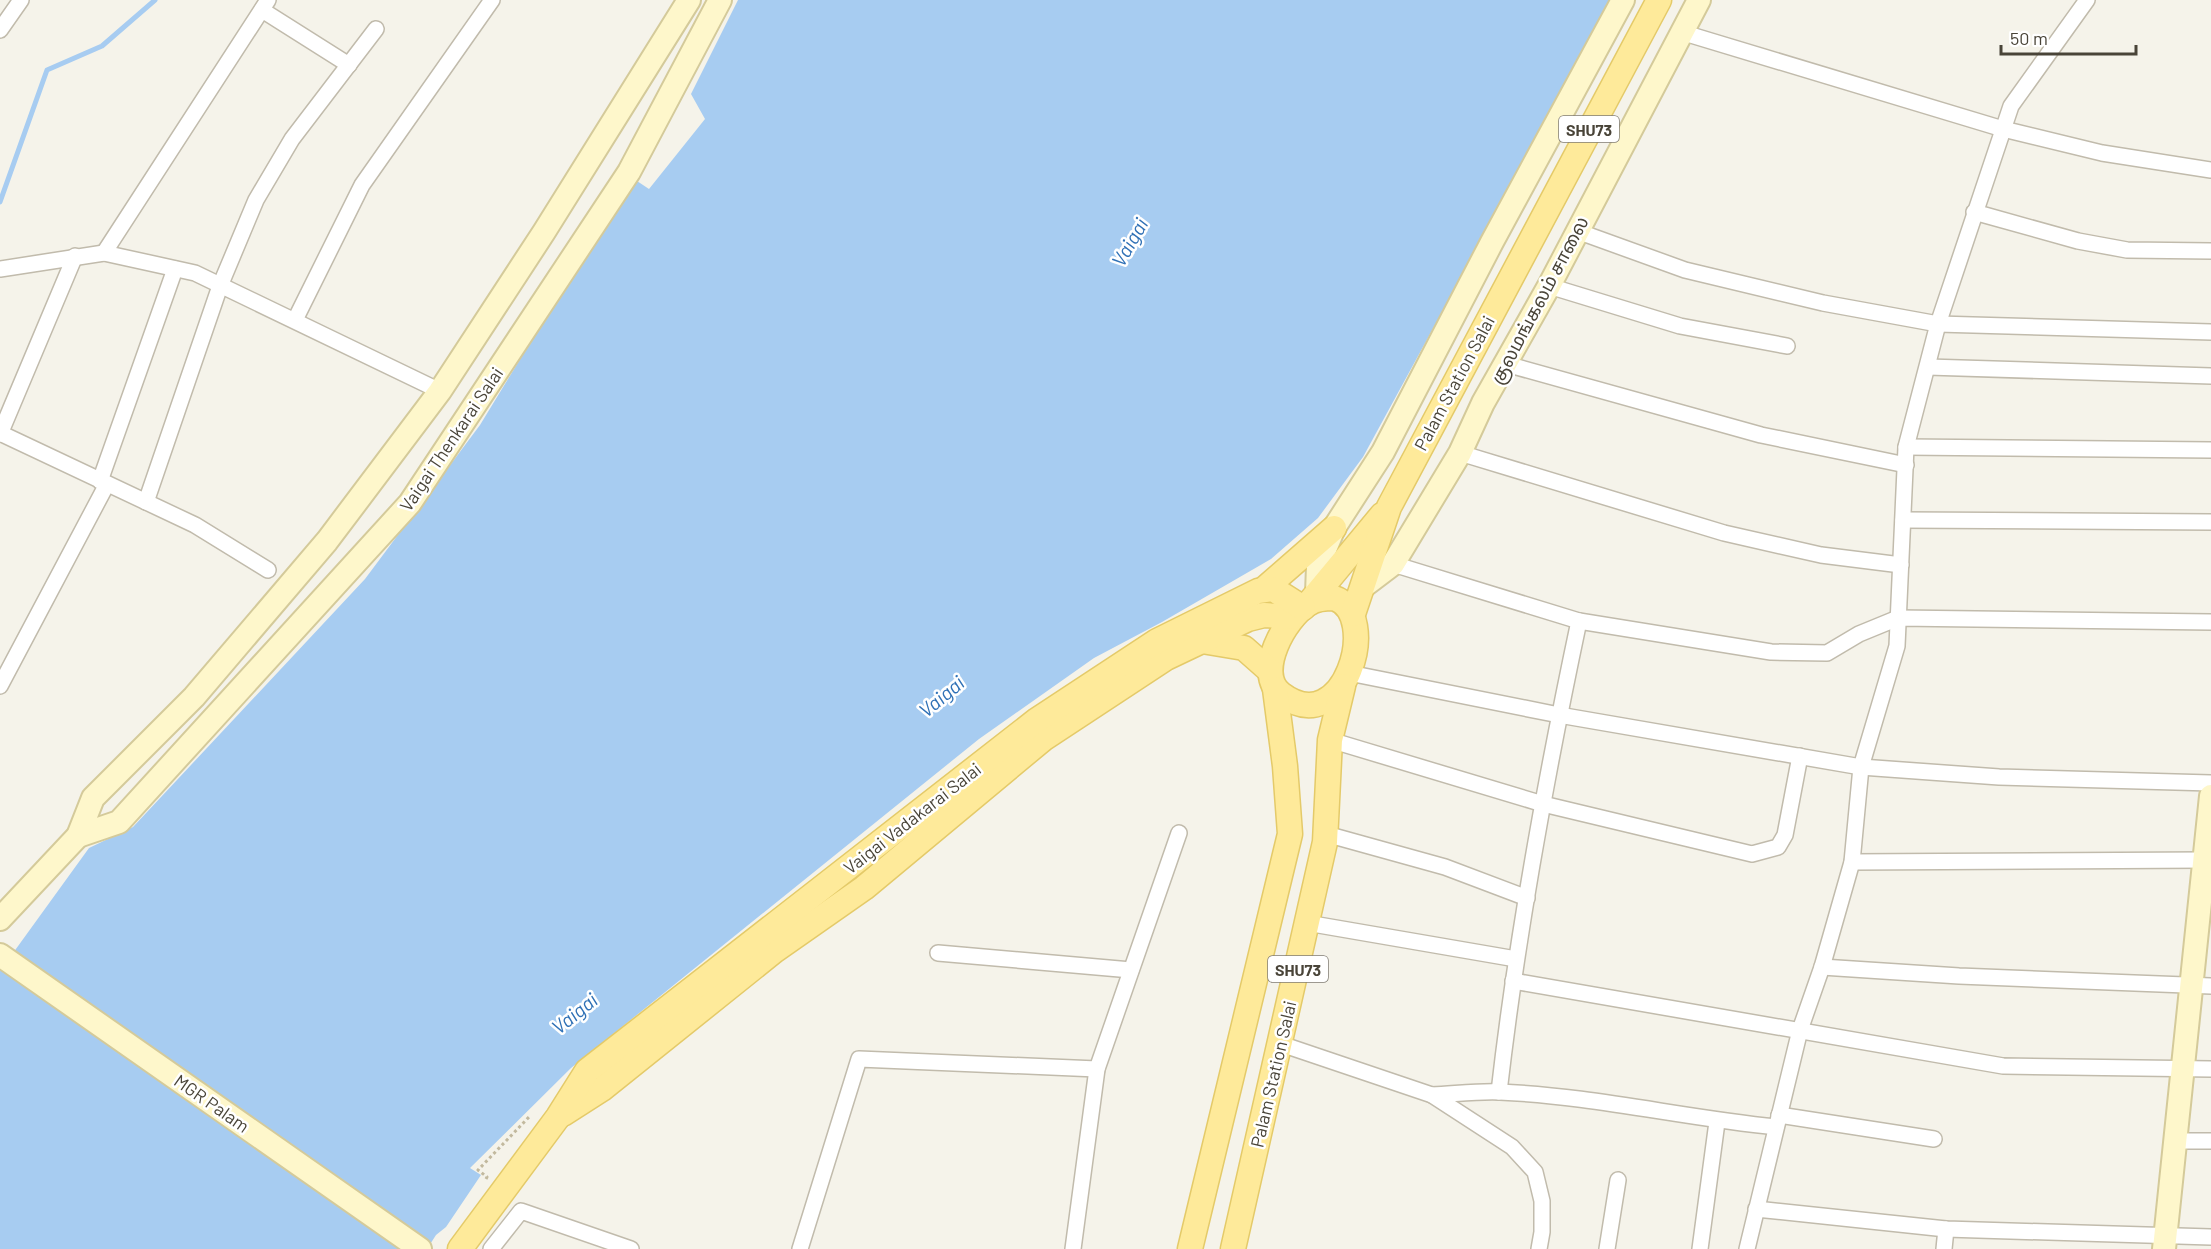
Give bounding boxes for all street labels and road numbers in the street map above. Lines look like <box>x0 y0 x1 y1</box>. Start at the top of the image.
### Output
road number: SHU73 <box>1559 116 1619 142</box>
street label: குலமங்கலம் சாலை <box>1485 212 1594 389</box>
street label: Palam Station Salai <box>1409 312 1499 454</box>
street label: Vaigai Thenkarai Salai <box>395 363 507 515</box>
street label: Vaigai Vadakarai Salai <box>839 758 985 878</box>
road number: SHU73 <box>1268 956 1328 982</box>
street label: Palam Station Salai <box>1245 999 1301 1149</box>
street label: MGR Palam <box>170 1069 254 1137</box>

